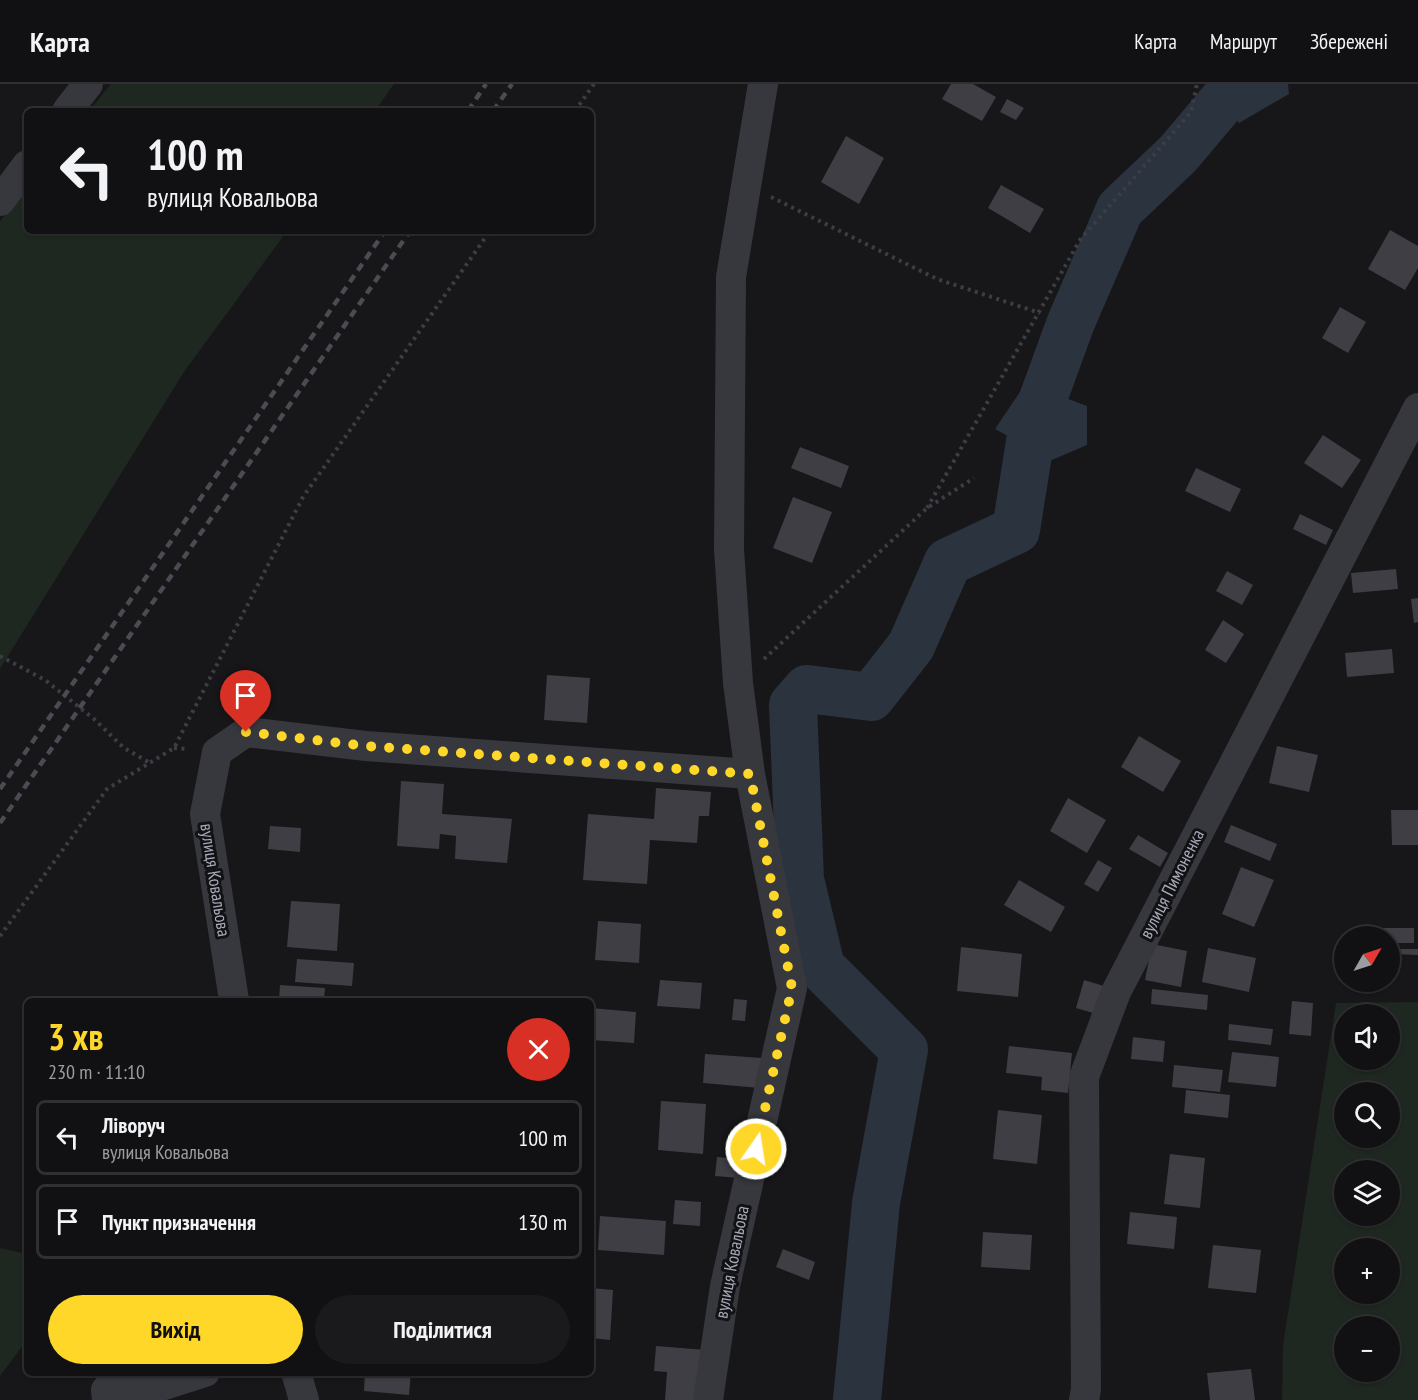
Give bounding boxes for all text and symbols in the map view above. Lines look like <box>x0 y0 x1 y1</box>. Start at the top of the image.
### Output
text: Карта <box>30 23 90 60</box>
text: Карта <box>1134 28 1177 55</box>
text: Маршрут <box>1210 28 1277 55</box>
text: Збережені <box>1310 28 1388 55</box>
text: 100 m <box>147 127 244 182</box>
icon: left <box>48 132 126 210</box>
text: вулиця Ковальова <box>147 180 318 214</box>
pin <box>220 670 271 732</box>
icon: arrive <box>229 679 262 712</box>
street label: вулиця Ковальова <box>195 822 236 938</box>
street label: вулиця Пимоненка <box>1134 825 1209 942</box>
north arrow <box>1334 926 1400 992</box>
map controls <box>1334 926 1400 1382</box>
button: sound <box>1334 1004 1400 1070</box>
text: 3 хв <box>48 1013 103 1060</box>
button: close <box>507 1018 570 1081</box>
text: 230 m · 11:10 <box>48 1059 145 1085</box>
button: search <box>1334 1082 1400 1148</box>
text: Ліворуч <box>102 1111 165 1139</box>
position arrow <box>724 1117 788 1181</box>
icon: left <box>51 1121 84 1154</box>
text: 100 m <box>518 1124 567 1152</box>
text: вулиця Ковальова <box>102 1139 229 1165</box>
button: layers <box>1334 1160 1400 1226</box>
street label: вулиця Ковальова <box>709 1204 754 1320</box>
icon: arrive <box>51 1205 84 1238</box>
text: Пункт призначення <box>102 1208 256 1236</box>
text: 130 m <box>518 1208 567 1236</box>
button: + <box>1334 1238 1400 1304</box>
button: Вихід <box>48 1295 303 1364</box>
button: Поділитися <box>315 1295 570 1364</box>
button: − <box>1334 1316 1400 1382</box>

